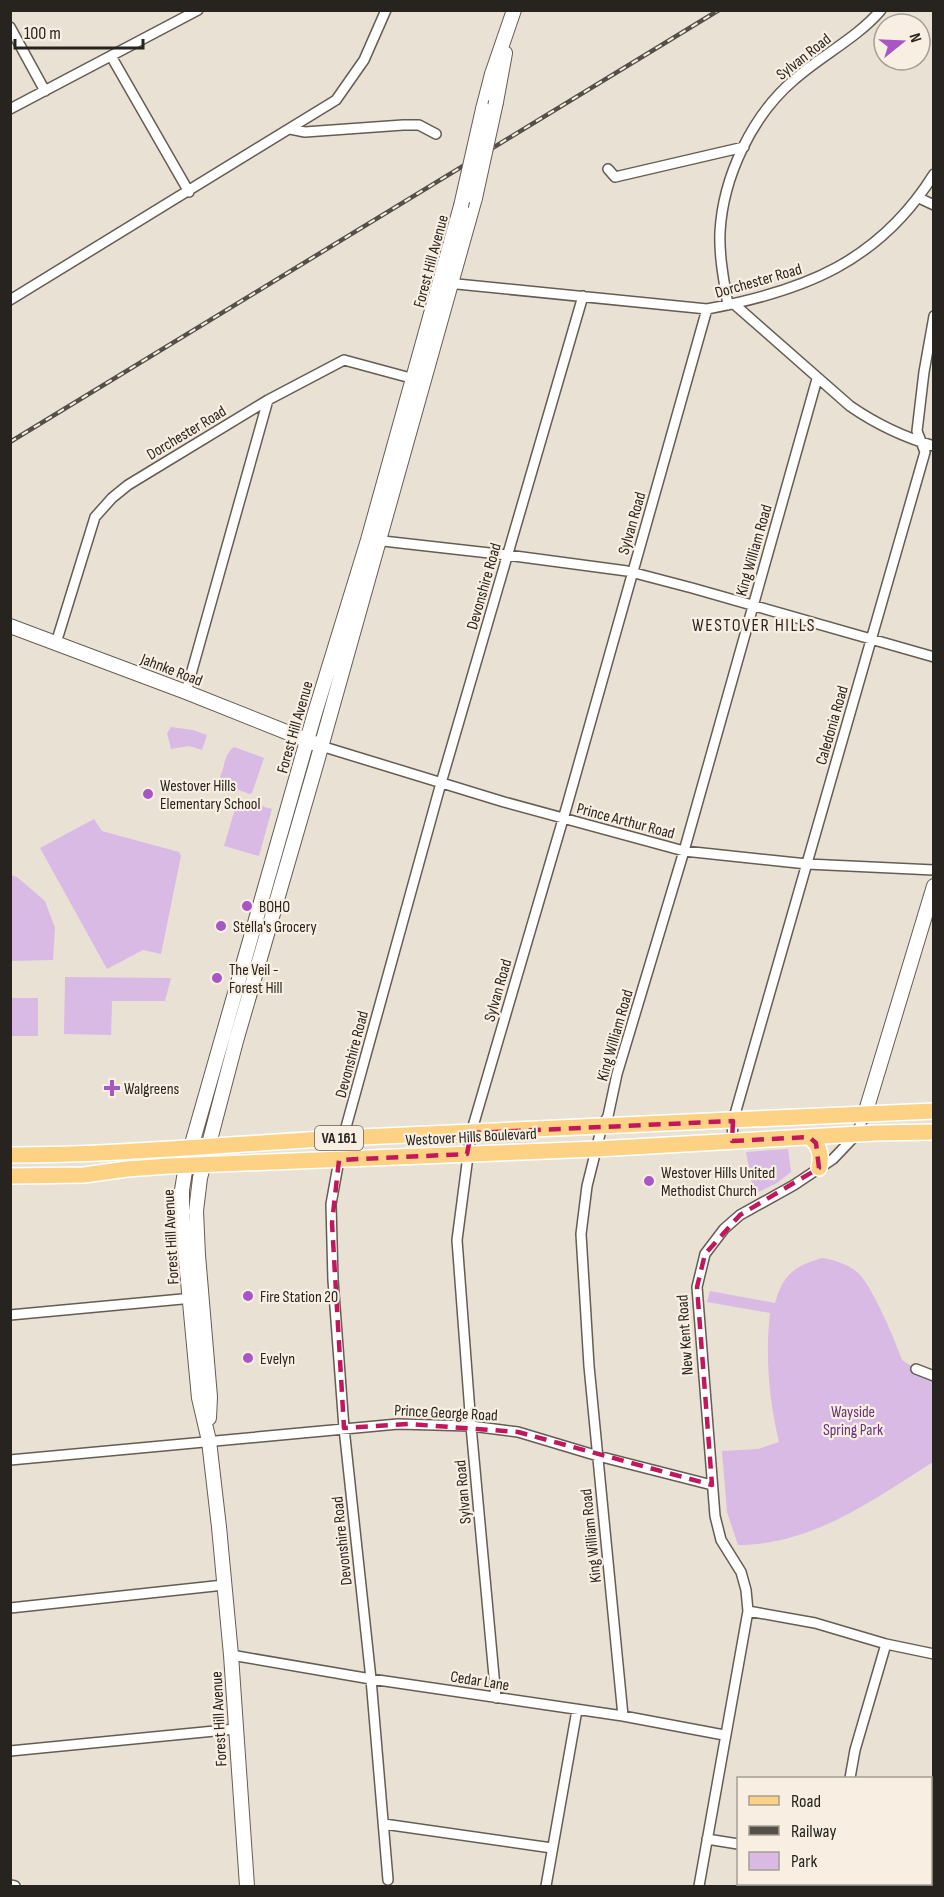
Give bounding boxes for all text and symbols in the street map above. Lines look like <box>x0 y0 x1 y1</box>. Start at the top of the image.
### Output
scale bar <box>15 12 142 50</box>
north arrow <box>872 12 932 72</box>
text: 100 m <box>24 23 61 44</box>
street label: Sylvan Road <box>773 30 835 84</box>
text: N <box>904 31 925 45</box>
street label: Forest Hill Avenue <box>410 213 453 310</box>
street label: Dorchester Road <box>713 260 804 303</box>
street label: Dorchester Road <box>144 402 230 464</box>
street label: Sylvan Road <box>614 490 650 557</box>
street label: King William Road <box>732 502 777 598</box>
street label: Devonshire Road <box>463 541 506 632</box>
district label: WESTOVER HILLS <box>692 615 816 636</box>
street label: Jahnke Road <box>137 650 205 691</box>
street label: Forest Hill Avenue <box>273 679 318 776</box>
street label: Caledonia Road <box>812 684 853 767</box>
place label: Westover Hills Elementary School <box>160 777 260 814</box>
marker: Westover Hills Elementary School <box>141 787 155 801</box>
street label: Prince Arthur Road <box>575 799 677 844</box>
place label: BOHO <box>259 898 290 917</box>
marker: BOHO <box>240 899 254 913</box>
place label: Stella's Grocery <box>233 918 317 937</box>
marker: Stella's Grocery <box>214 919 228 933</box>
street label: Sylvan Road <box>480 957 516 1024</box>
place label: The Veil - Forest Hill <box>229 961 282 998</box>
marker: The Veil - Forest Hill <box>210 971 224 985</box>
street label: King William Road <box>593 987 638 1083</box>
street label: Devonshire Road <box>332 1009 373 1100</box>
place label: Walgreens <box>124 1080 180 1099</box>
marker: Walgreens <box>105 1081 119 1095</box>
street label: Westover Hills Boulevard <box>405 1125 537 1150</box>
road number: VA 161 <box>315 1126 363 1150</box>
place label: Westover Hills United Methodist Church <box>661 1164 775 1201</box>
marker: Westover Hills United Methodist Church <box>642 1174 656 1188</box>
street label: Forest Hill Avenue <box>160 1189 183 1285</box>
place label: Fire Station 20 <box>260 1288 338 1307</box>
marker: Fire Station 20 <box>241 1289 255 1303</box>
street label: New Kent Road <box>673 1294 698 1376</box>
place label: Evelyn <box>260 1350 295 1369</box>
marker: Evelyn <box>241 1351 255 1365</box>
street label: Prince George Road <box>394 1401 498 1426</box>
park label: Wayside Spring Park <box>823 1403 883 1440</box>
street label: Sylvan Road <box>451 1459 476 1525</box>
street label: King William Road <box>577 1488 606 1584</box>
street label: Devonshire Road <box>328 1495 357 1586</box>
street label: Cedar Lane <box>449 1667 511 1696</box>
street label: Forest Hill Avenue <box>208 1671 231 1767</box>
legend <box>737 1777 932 1885</box>
text: Road <box>791 1791 821 1812</box>
text: Railway <box>791 1821 836 1842</box>
text: Park <box>791 1851 817 1872</box>

